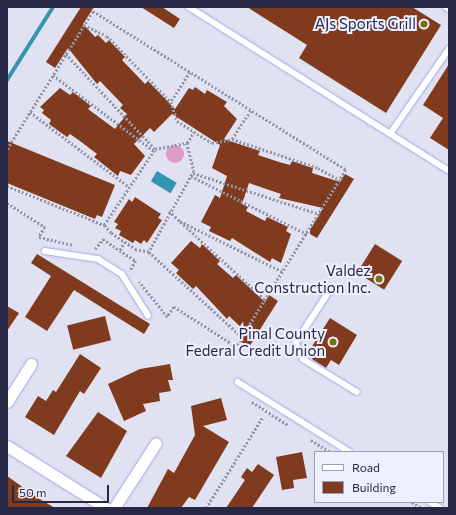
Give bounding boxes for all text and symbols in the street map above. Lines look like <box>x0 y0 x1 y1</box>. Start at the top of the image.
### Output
place label: AJs Sports Grill <box>315 15 416 33</box>
marker: AJs Sports Grill <box>419 19 429 29</box>
place label: Valdez Construction Inc. <box>254 261 371 296</box>
marker: Valdez Construction Inc. <box>374 274 384 284</box>
place label: Pinal County Federal Credit Union <box>185 324 325 359</box>
marker: Pinal County Federal Credit Union <box>328 337 338 347</box>
legend <box>314 451 444 503</box>
text: Road <box>352 460 380 474</box>
scale bar <box>14 477 111 503</box>
text: Building <box>352 480 396 494</box>
text: 50 m <box>19 485 47 499</box>

